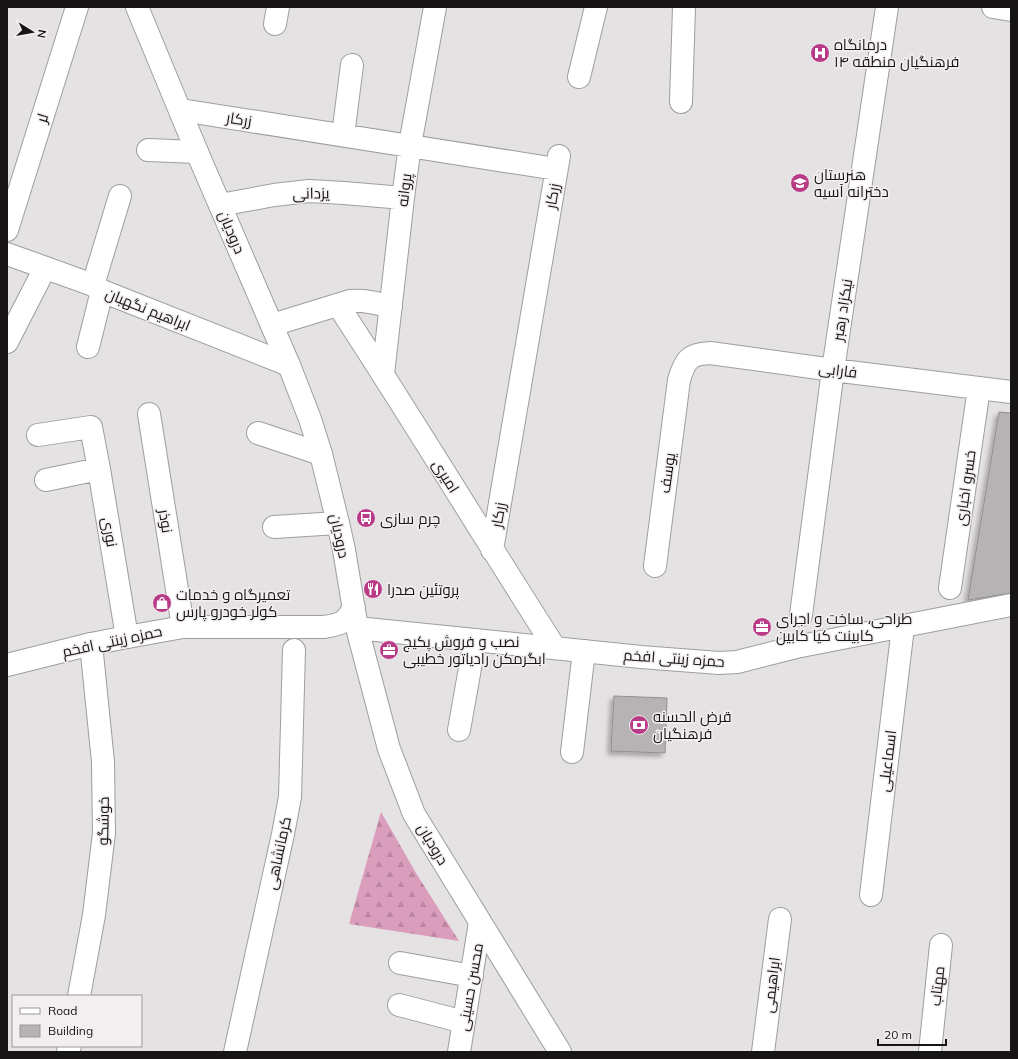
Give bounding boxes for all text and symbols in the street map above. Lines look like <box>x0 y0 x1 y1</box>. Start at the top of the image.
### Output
north arrow <box>12 12 52 52</box>
text: N <box>34 28 49 39</box>
place label: درمانگاه فرهنگیان منطقه ۱۴ <box>834 35 959 72</box>
hospital icon: درمانگاه فرهنگیان منطقه ۱۴ <box>809 42 831 64</box>
street label: زرکار <box>224 107 253 130</box>
street label: لر <box>31 111 52 126</box>
place label: هنرستان دخترانه آسیه <box>814 165 889 201</box>
street label: پروانه <box>393 172 416 208</box>
school or university icon: هنرستان دخترانه آسیه <box>789 172 811 194</box>
street label: زرکار <box>540 182 564 211</box>
street label: یزدانی <box>292 183 330 204</box>
street label: درودیان <box>214 208 250 257</box>
street label: نیکزاد رهبر <box>828 278 856 343</box>
street label: ابراهیم نگهبان <box>102 283 193 336</box>
street label: فارابی <box>817 358 858 383</box>
street label: خسرو اخباری <box>950 449 981 527</box>
street label: یوسف <box>655 451 679 495</box>
street label: امیری <box>428 456 464 497</box>
street label: زرکار <box>486 501 510 530</box>
street label: نوذر <box>155 507 177 534</box>
bus stop icon: چرم سازی <box>355 507 377 529</box>
place label: چرم سازی <box>380 509 440 529</box>
street label: درودیان <box>325 512 354 560</box>
street label: نوری <box>97 516 122 549</box>
restaurant icon: پروتئین صدرا <box>362 578 384 600</box>
place label: پروتئین صدرا <box>387 580 459 600</box>
place label: تعمیرگاه و خدمات کولر خودرو پارس <box>176 585 290 622</box>
shop icon: تعمیرگاه و خدمات کولر خودرو پارس <box>151 592 173 614</box>
place label: طراحی، ساخت و اجرای کابینت کیا کابین <box>776 609 912 646</box>
office icon: طراحی، ساخت و اجرای کابینت کیا کابین <box>751 616 773 638</box>
street label: حمزه زینتی افخم <box>60 621 164 662</box>
place label: نصب و فروش پکیج ابگرمکن رادیاتور خطیبی <box>403 632 546 669</box>
office icon: نصب و فروش پکیج ابگرمکن رادیاتور خطیبی <box>378 639 400 661</box>
street label: حمزه زینتی افخم <box>623 645 725 672</box>
place label: قرض الحسنه فرهنگیان <box>653 707 732 744</box>
bank icon: قرض الحسنه فرهنگیان <box>628 714 650 736</box>
street label: اسماعیلی <box>874 729 901 793</box>
street label: خوشگو <box>93 796 113 846</box>
street label: کرمانشاهی <box>261 815 296 892</box>
street label: درودیان <box>412 820 453 869</box>
street label: محسن حسینی <box>453 942 488 1033</box>
street label: ابراهیمی <box>758 956 785 1014</box>
street label: مهتاب <box>925 965 950 1007</box>
legend <box>12 995 142 1047</box>
text: Road <box>48 1003 77 1018</box>
scale bar <box>878 1021 946 1047</box>
text: Building <box>48 1023 93 1038</box>
text: 20 m <box>884 1027 912 1042</box>

